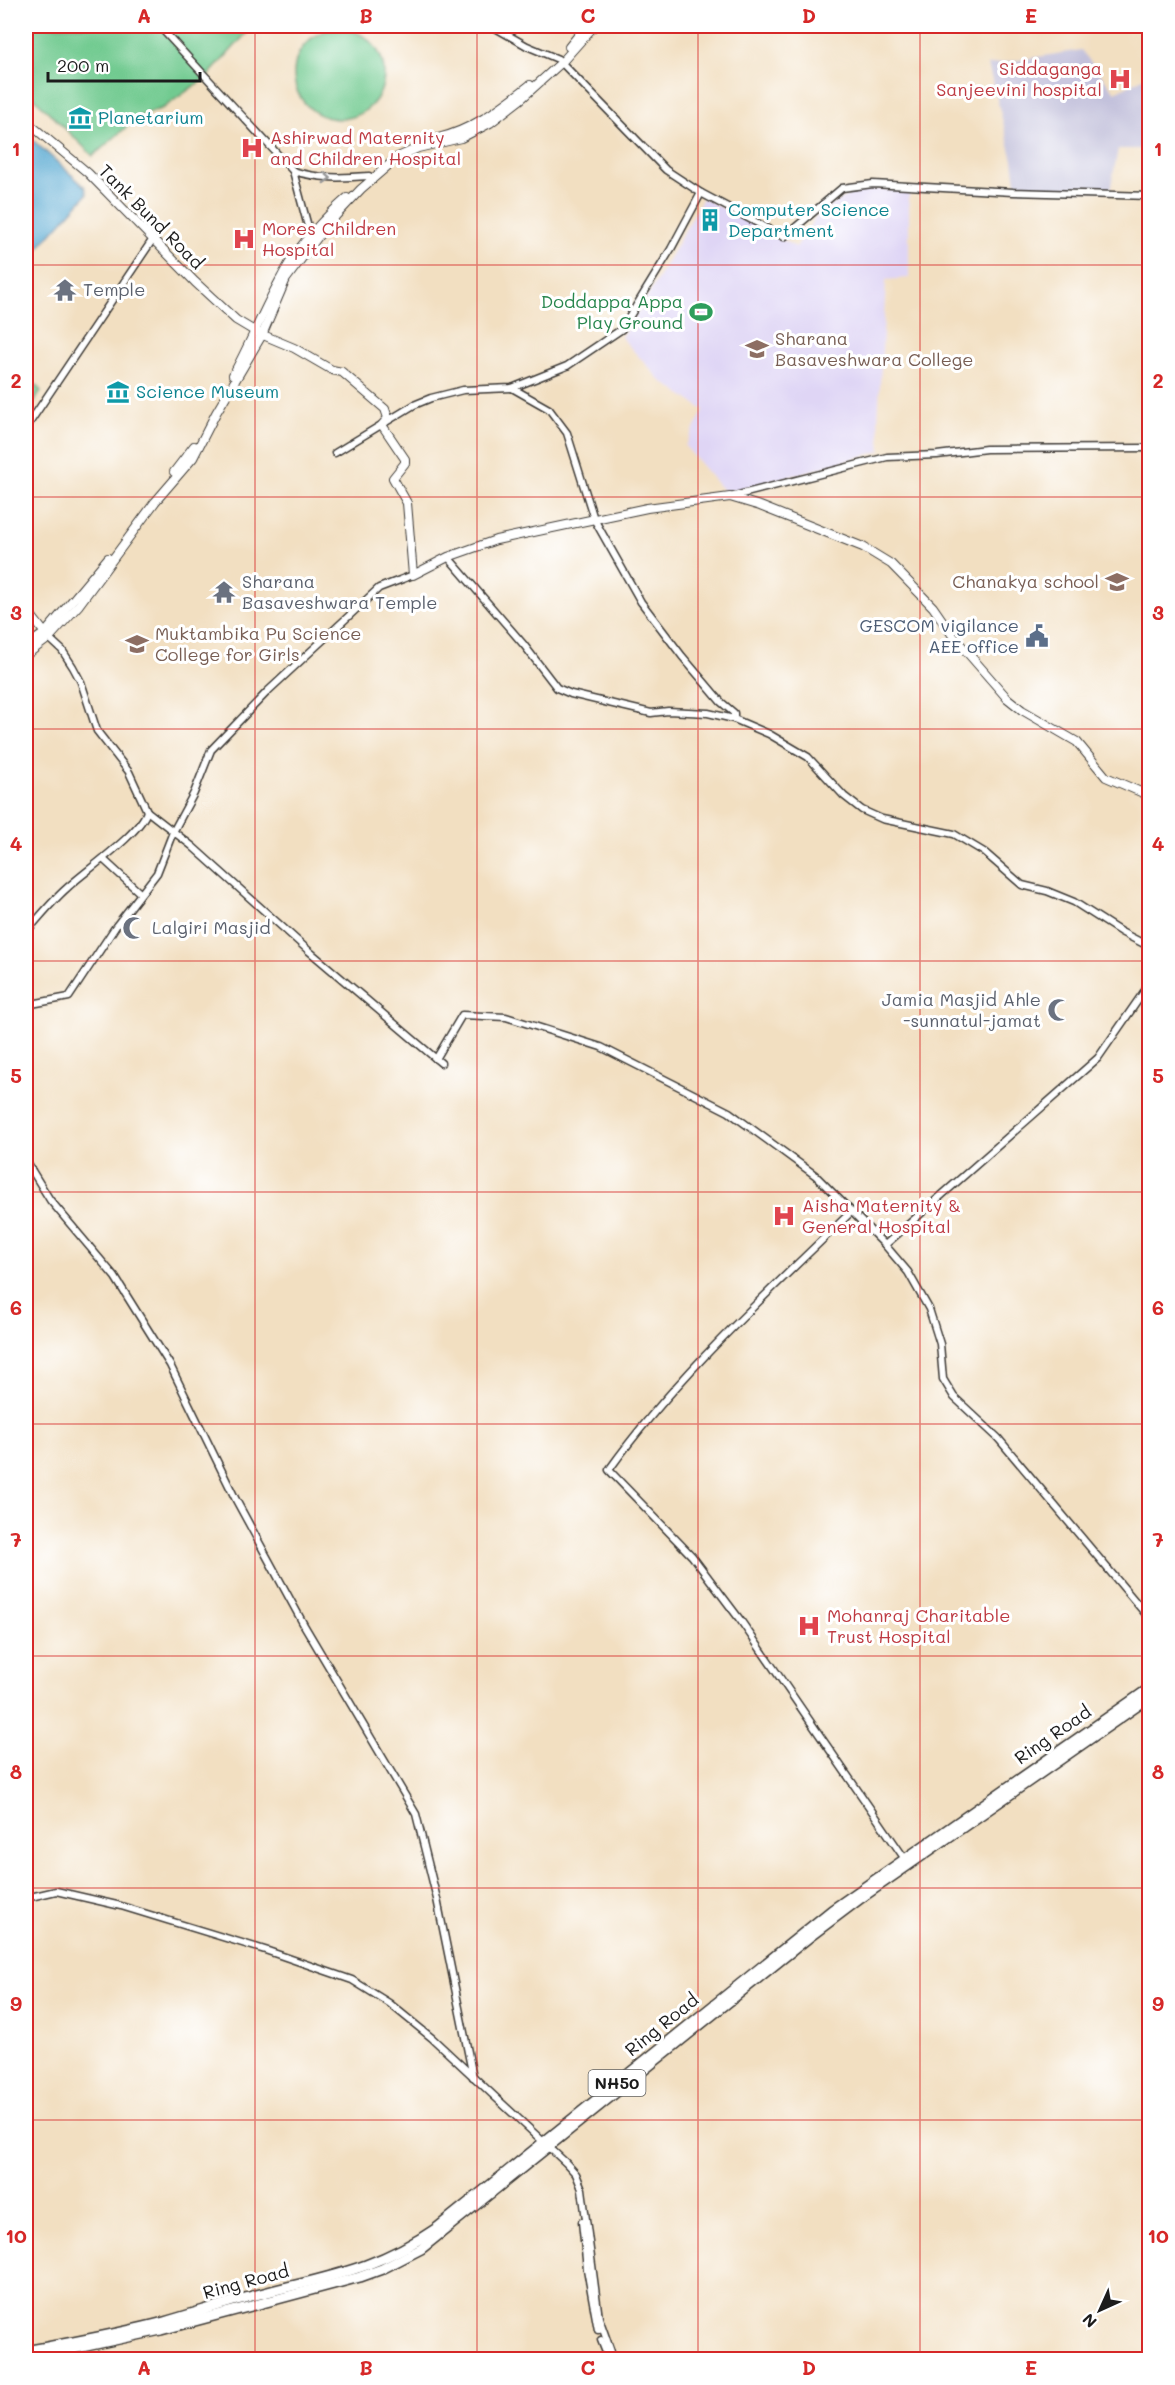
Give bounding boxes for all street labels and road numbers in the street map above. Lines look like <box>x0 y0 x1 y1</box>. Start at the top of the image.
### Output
street label: Tank Bund Road <box>94 158 210 274</box>
street label: Ring Road <box>1009 1699 1095 1769</box>
street label: Ring Road <box>620 1987 703 2061</box>
road number: NH50 <box>588 2070 646 2096</box>
street label: Ring Road <box>200 2258 291 2304</box>

